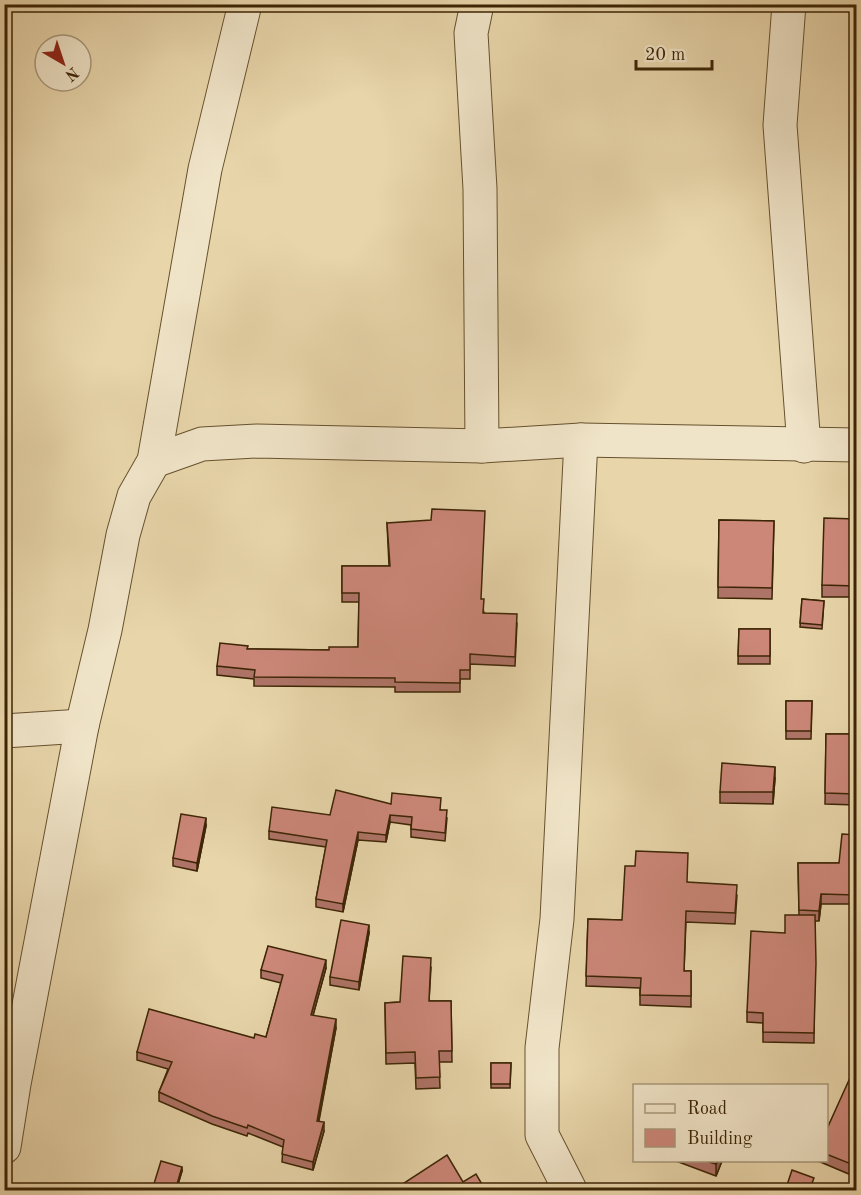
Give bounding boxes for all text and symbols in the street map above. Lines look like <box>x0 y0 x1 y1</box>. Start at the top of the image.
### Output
north arrow <box>33 33 93 93</box>
scale bar <box>636 33 712 71</box>
text: 20 m <box>645 46 685 64</box>
text: N <box>61 63 81 84</box>
legend <box>633 1084 828 1162</box>
text: Road <box>687 1100 727 1118</box>
text: Building <box>687 1130 753 1148</box>

